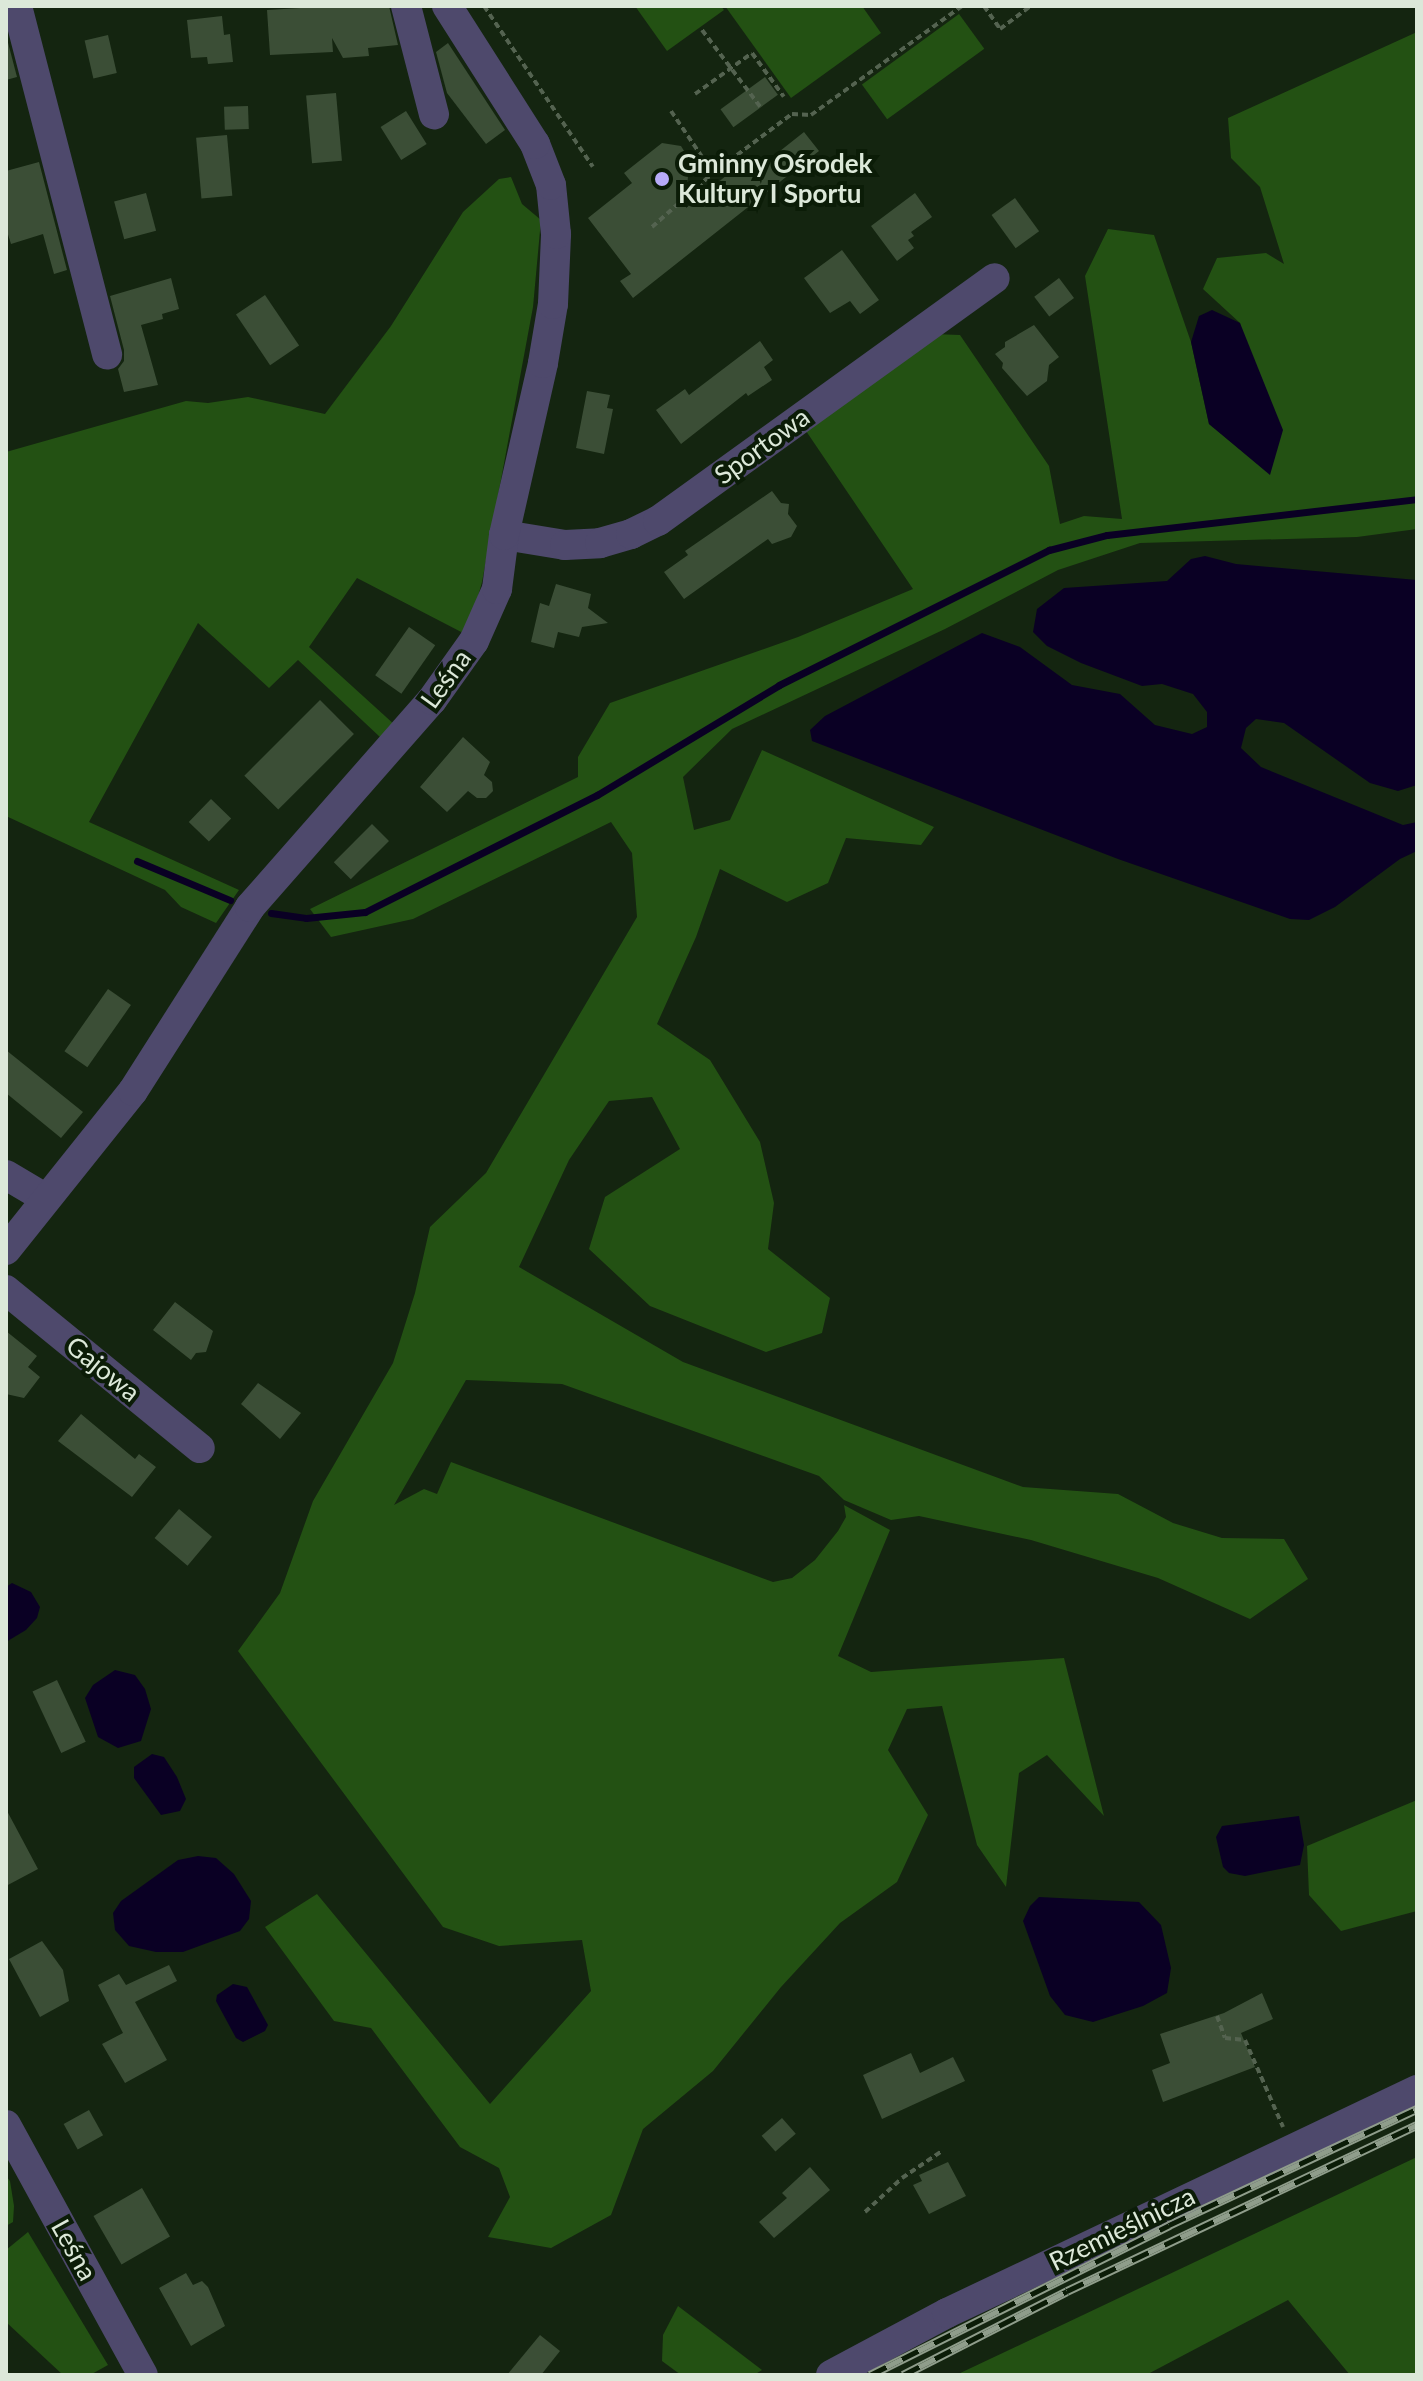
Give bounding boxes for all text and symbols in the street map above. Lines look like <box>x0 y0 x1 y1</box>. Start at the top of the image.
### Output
place label: Gminny Ośrodek Kultury I Sportu <box>678 148 873 210</box>
marker: Gminny Ośrodek Kultury I Sportu <box>653 170 671 188</box>
street label: Sportowa <box>709 401 815 491</box>
street label: Leśna <box>414 644 478 714</box>
street label: Gajowa <box>60 1330 146 1408</box>
street label: Rzemieślnicza <box>1044 2180 1200 2278</box>
street label: Leśna <box>45 2214 103 2286</box>

